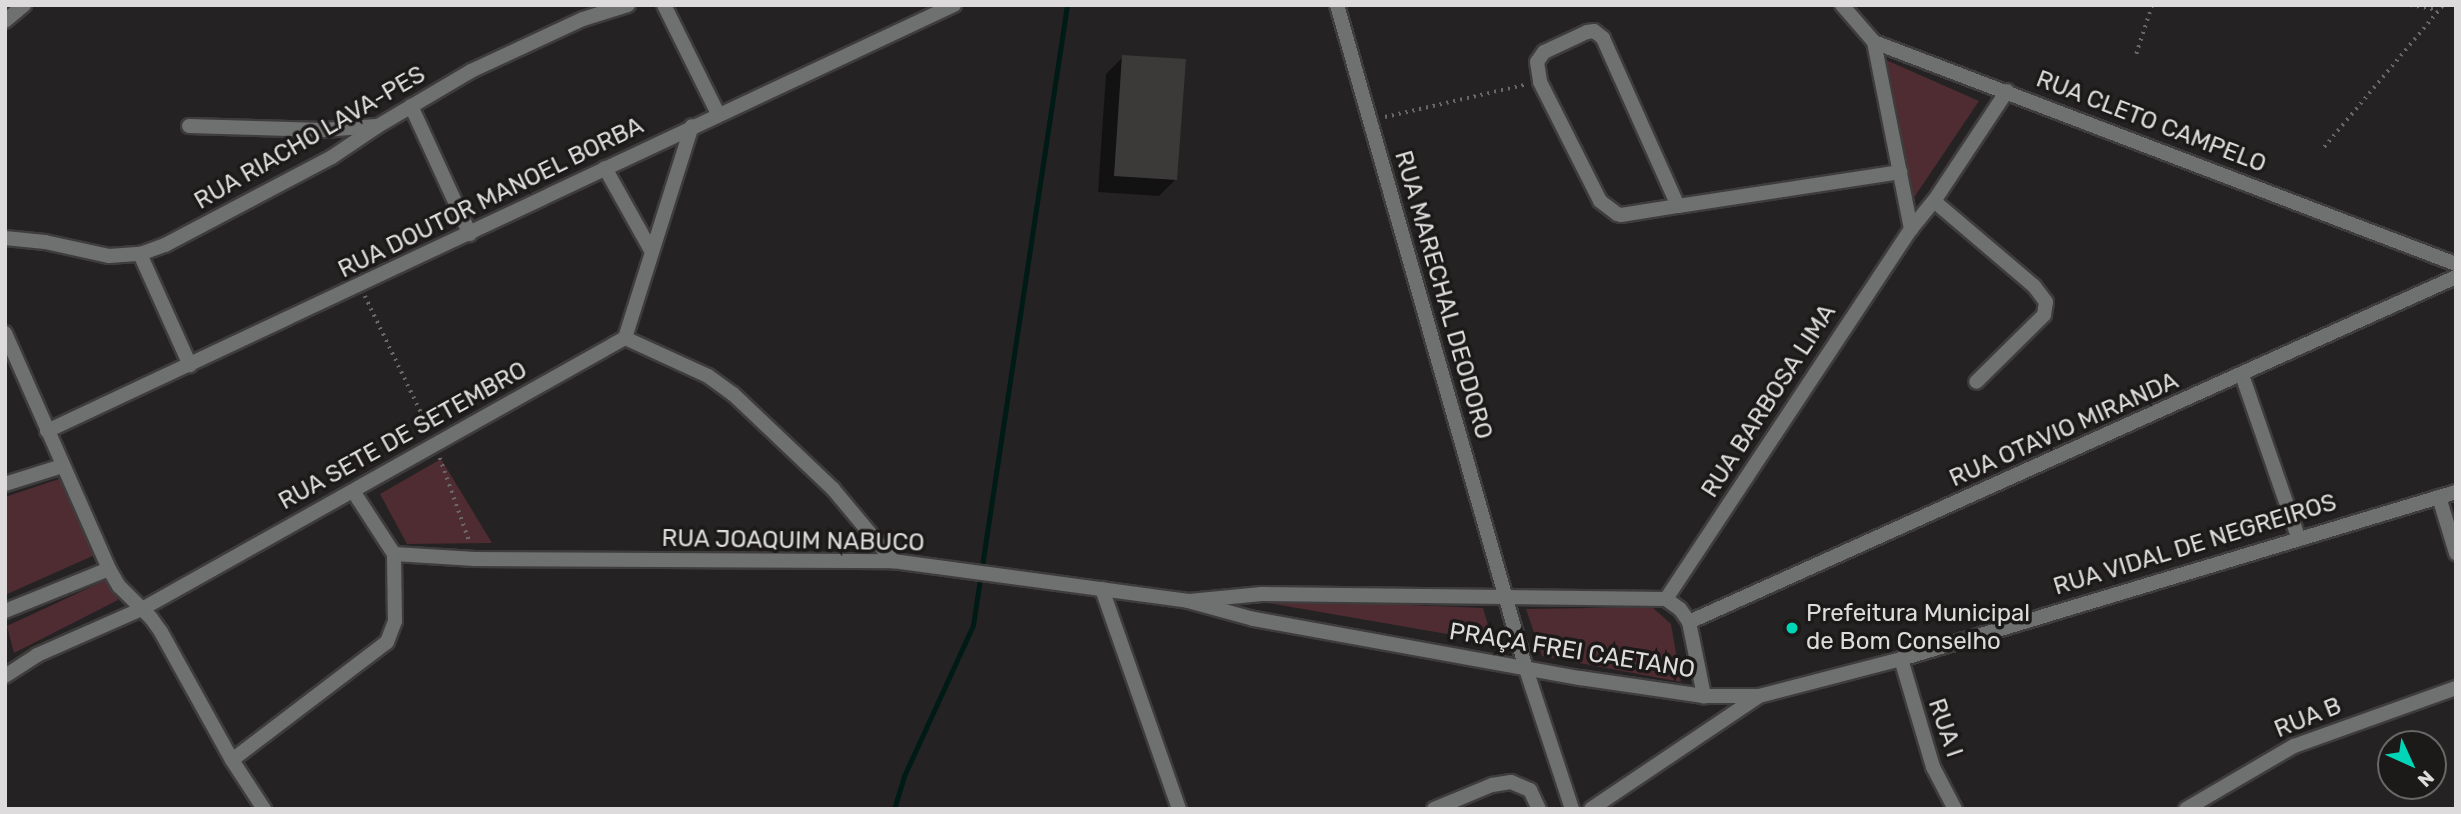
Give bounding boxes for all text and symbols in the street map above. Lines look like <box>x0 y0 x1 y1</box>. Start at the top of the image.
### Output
street label: RUA RIACHO LAVA-PES <box>189 60 431 216</box>
street label: RUA CLETO CAMPELO <box>2032 65 2270 179</box>
street label: RUA DOUTOR MANOEL BORBA <box>333 111 649 285</box>
street label: RUA MARECHAL DEODORO <box>1388 147 1498 443</box>
street label: RUA BARBOSA LIMA <box>1695 298 1843 504</box>
street label: RUA SETE DE SETEMBRO <box>274 356 532 516</box>
street label: RUA OTAVIO MIRANDA <box>1945 366 2183 494</box>
street label: RUA VIDAL DE NEGREIROS <box>2049 488 2341 602</box>
street label: RUA JOAQUIM NABUCO <box>661 524 925 558</box>
place label: Prefeitura Municipal de Bom Conselho <box>1806 600 2030 656</box>
street label: PRAÇA FREI CAETANO <box>1447 617 1697 685</box>
marker: Prefeitura Municipal de Bom Conselho <box>1784 620 1800 636</box>
street label: RUA B <box>2270 691 2346 745</box>
street label: RUA I <box>1921 695 1969 761</box>
north arrow <box>2377 730 2447 800</box>
text: N <box>2413 766 2439 792</box>

